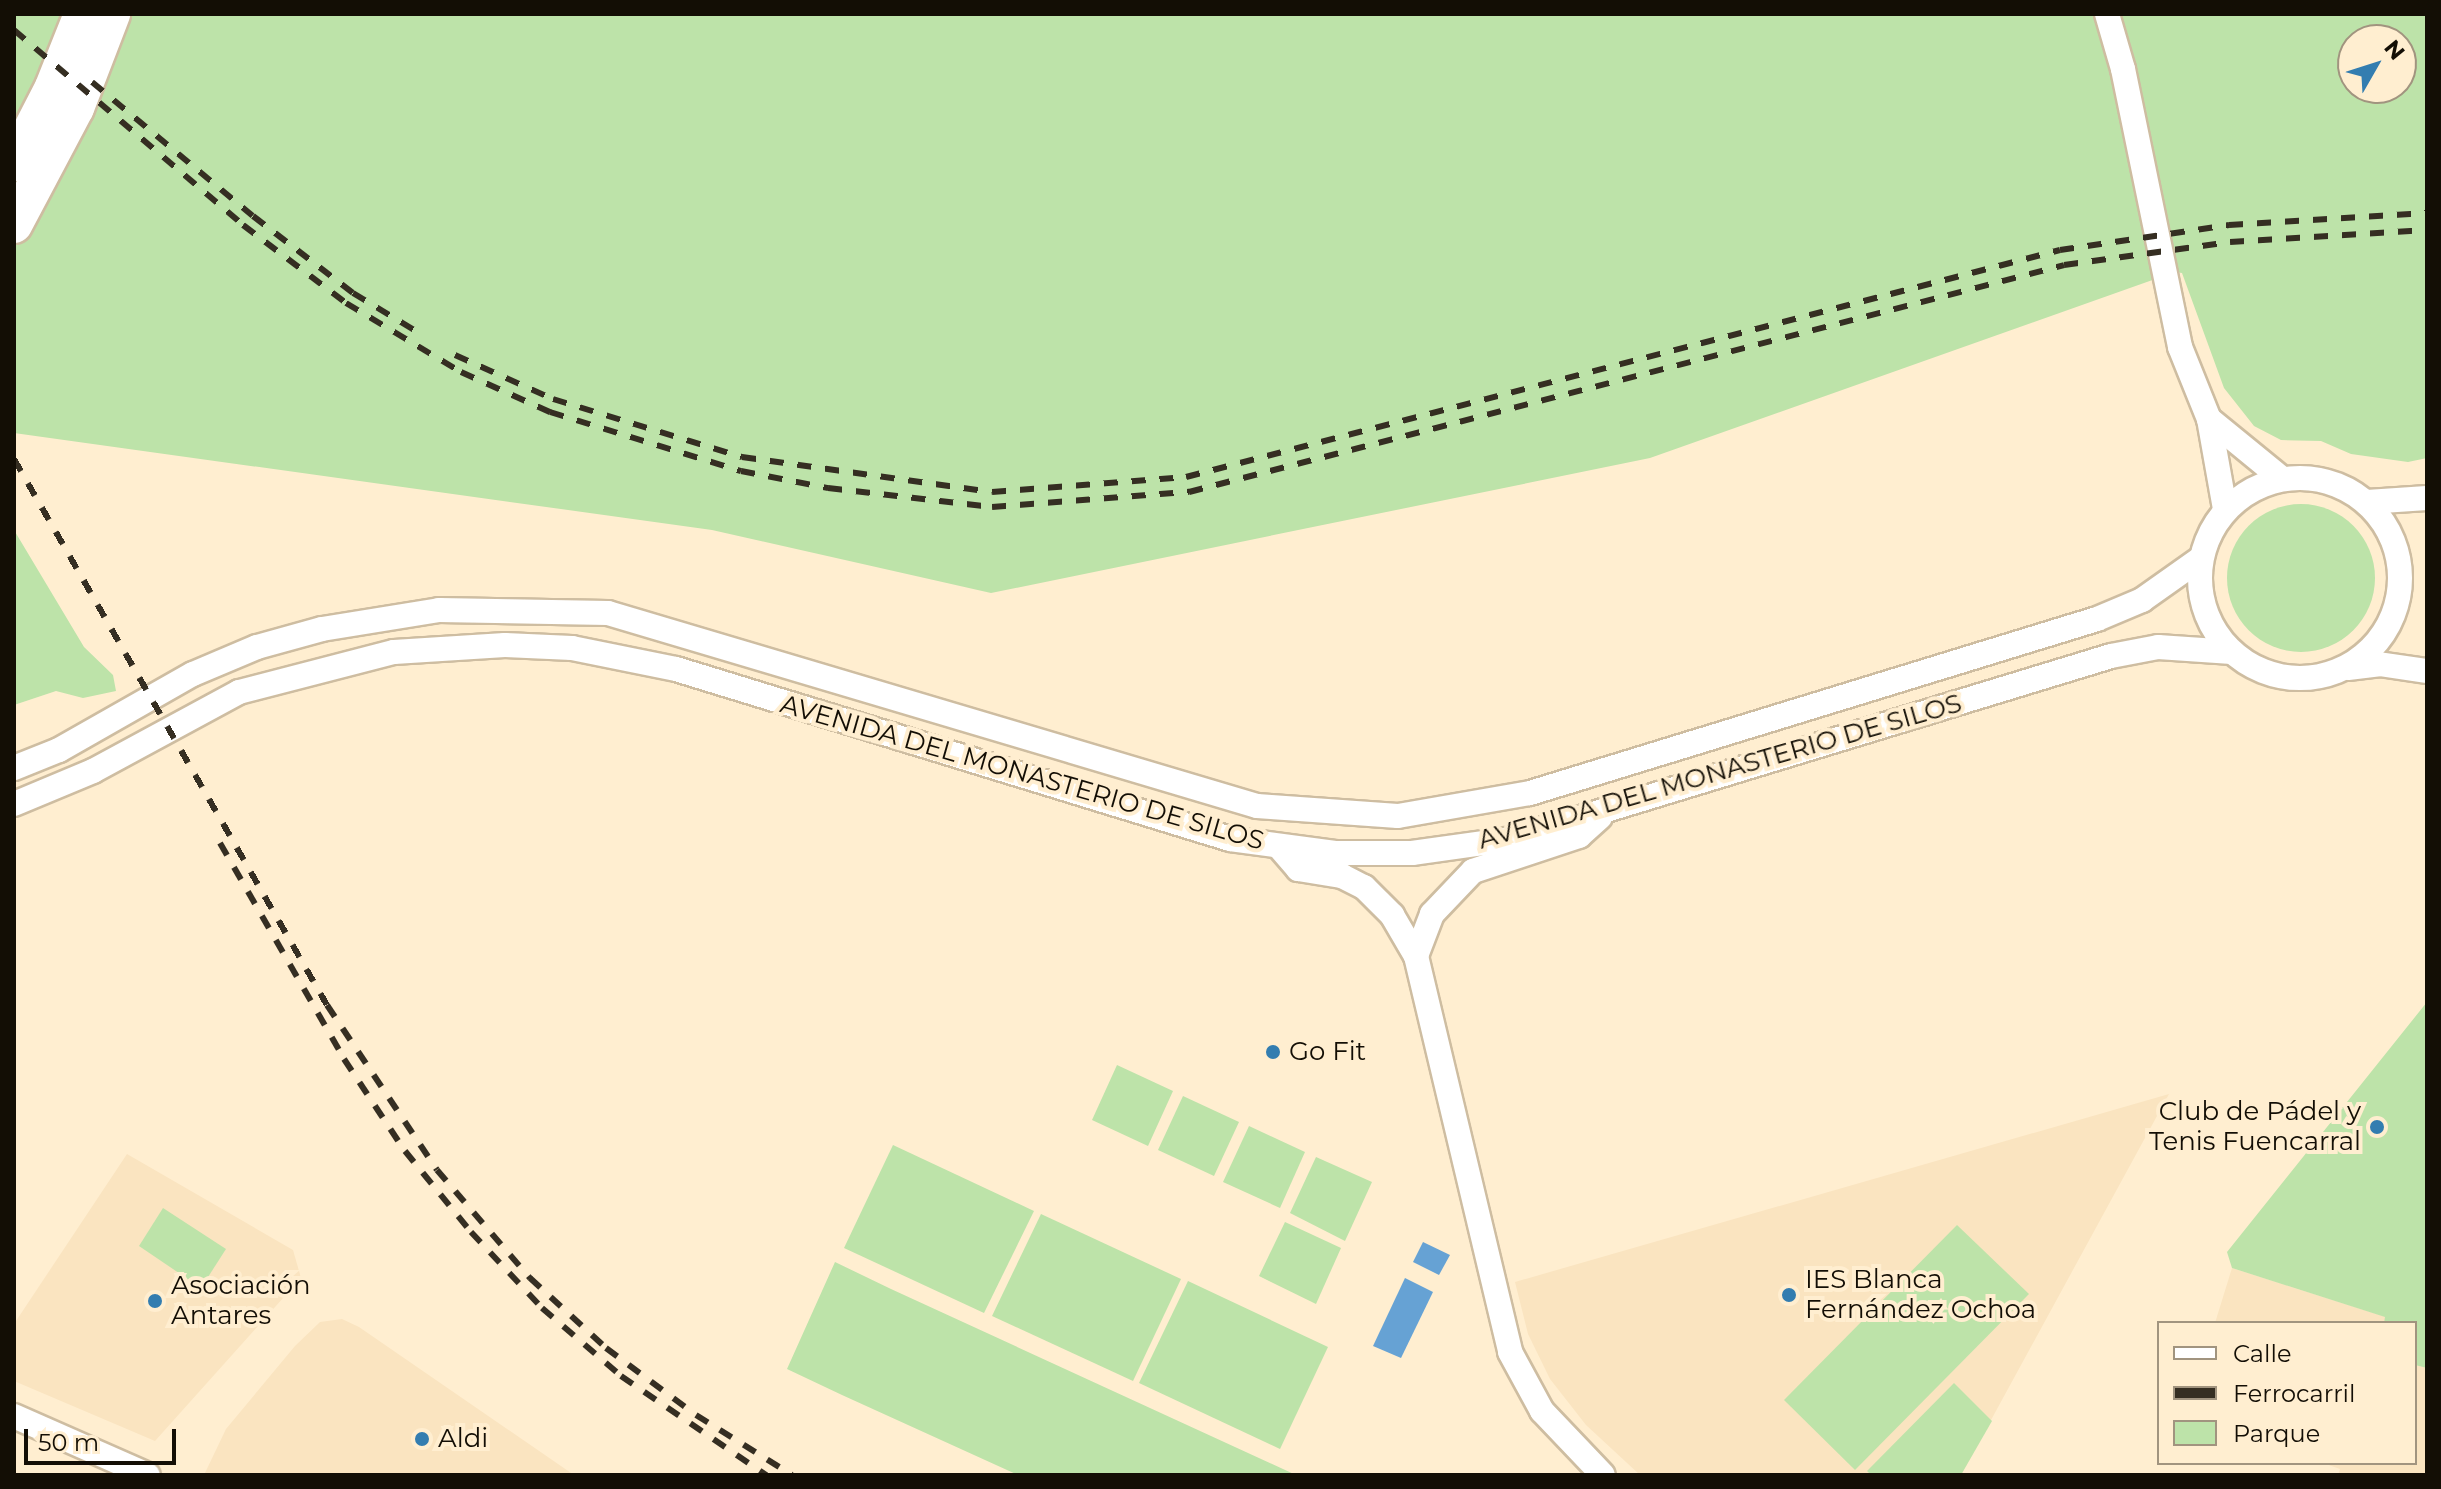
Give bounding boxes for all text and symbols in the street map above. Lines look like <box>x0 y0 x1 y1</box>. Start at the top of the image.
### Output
north arrow <box>2337 24 2417 104</box>
text: N <box>2378 34 2411 65</box>
street label: AVENIDA DEL MONASTERIO DE SILOS <box>1475 688 1965 856</box>
street label: AVENIDA DEL MONASTERIO DE SILOS <box>777 689 1267 857</box>
place label: Go Fit <box>1289 1036 1366 1068</box>
marker: Go Fit <box>1264 1043 1282 1061</box>
place label: Club de Pádel y Tenis Fuencarral <box>2149 1096 2361 1158</box>
marker: Club de Pádel y Tenis Fuencarral <box>2368 1118 2386 1136</box>
place label: IES Blanca Fernández Ochoa <box>1805 1264 2036 1326</box>
place label: Asociación Antares <box>171 1270 311 1332</box>
marker: IES Blanca Fernández Ochoa <box>1780 1286 1798 1304</box>
marker: Asociación Antares <box>146 1292 164 1310</box>
legend <box>2157 1321 2417 1465</box>
text: Calle <box>2233 1339 2291 1368</box>
text: Ferrocarril <box>2233 1379 2356 1408</box>
scale bar <box>28 1413 180 1463</box>
text: Parque <box>2233 1419 2320 1448</box>
place label: Aldi <box>438 1423 488 1455</box>
text: 50 m <box>38 1428 99 1457</box>
marker: Aldi <box>413 1430 431 1448</box>

